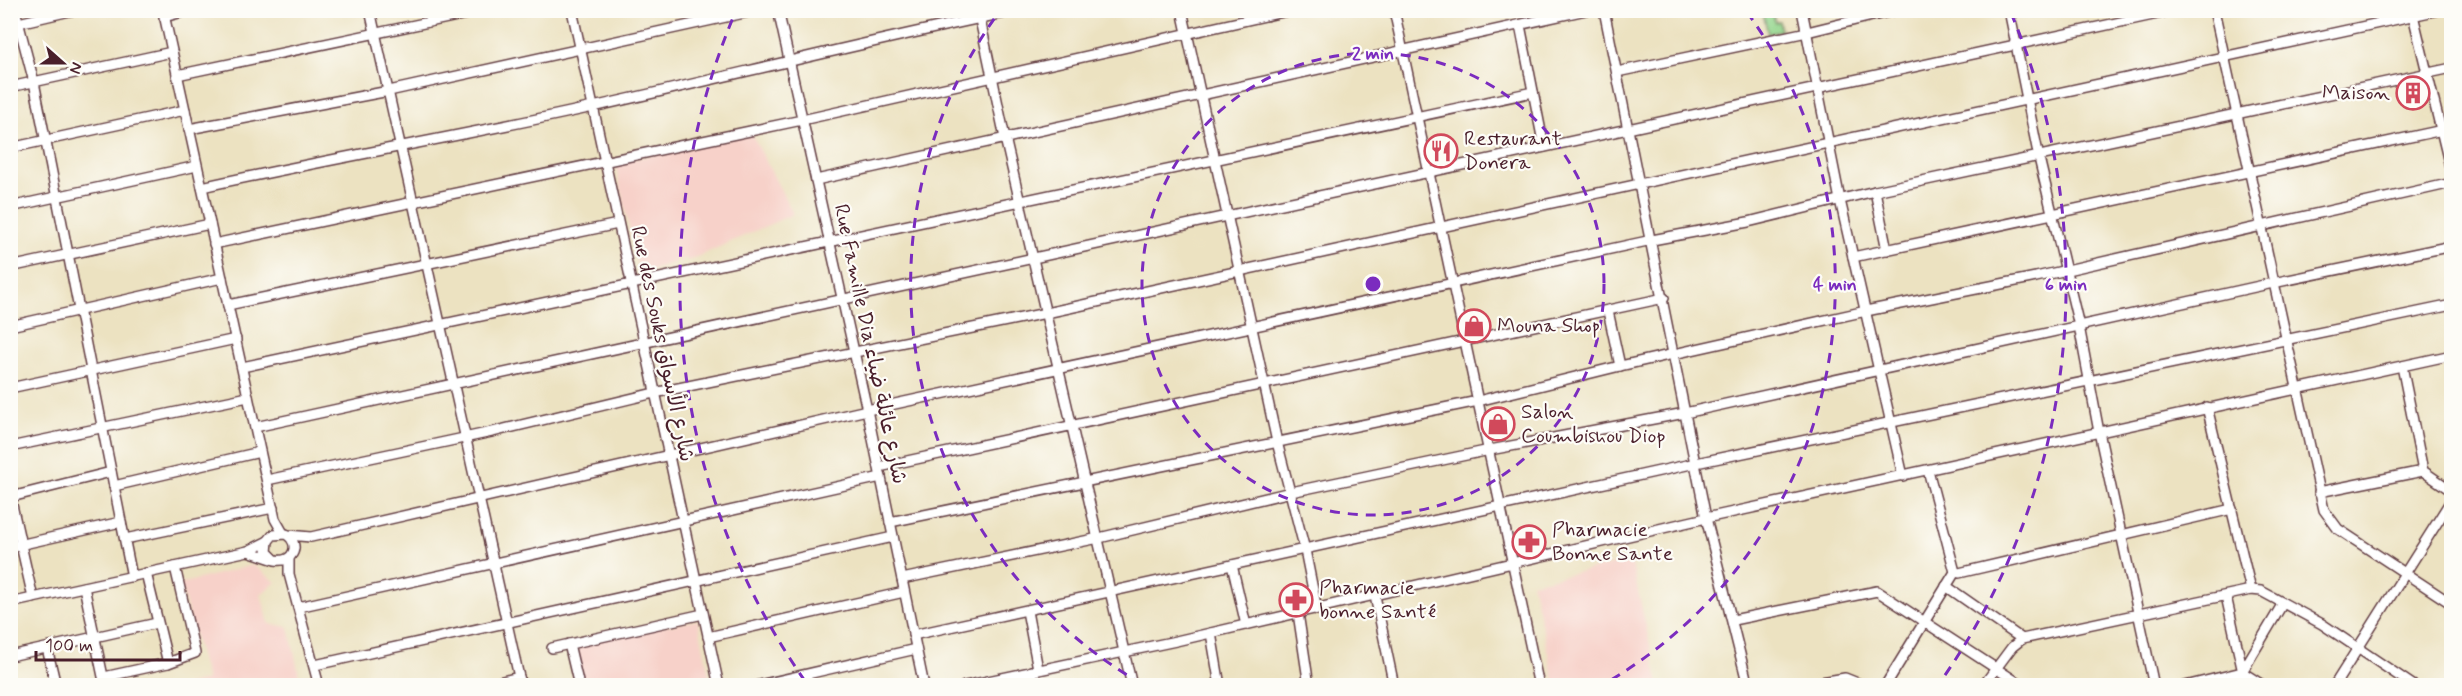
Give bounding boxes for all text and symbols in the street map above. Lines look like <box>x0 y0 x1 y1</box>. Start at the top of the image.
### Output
north arrow <box>33 33 93 93</box>
text: 2 min <box>1352 42 1394 66</box>
text: N <box>64 59 87 77</box>
building icon: Maison <box>2395 75 2431 111</box>
place label: Maison <box>2322 79 2391 107</box>
place label: Restaurant Donera <box>1464 125 1562 177</box>
restaurant icon: Restaurant Donera <box>1423 133 1459 169</box>
street label: Rue Famille Dia شارع عائلة ضياء <box>827 201 913 487</box>
street label: Rue des Souks شارع الأسواق <box>623 223 702 464</box>
text: 4 min <box>1813 273 1857 297</box>
text: 6 min <box>2045 273 2087 297</box>
centre of rings <box>1363 274 1383 294</box>
shop icon: Mouna Shop <box>1456 308 1492 344</box>
place label: Mouna Shop <box>1497 312 1600 340</box>
place label: Salon Coumbishou Diop <box>1521 398 1666 450</box>
shop icon: Salon Coumbishou Diop <box>1480 406 1516 442</box>
place label: Pharmacie Bonne Sante <box>1552 516 1673 568</box>
pharmacy icon: Pharmacie Bonne Sante <box>1511 524 1547 560</box>
place label: Pharmacie bonne Santé <box>1319 574 1436 626</box>
pharmacy icon: Pharmacie bonne Santé <box>1278 582 1314 618</box>
scale bar <box>36 624 180 662</box>
text: 100 m <box>45 634 93 658</box>

